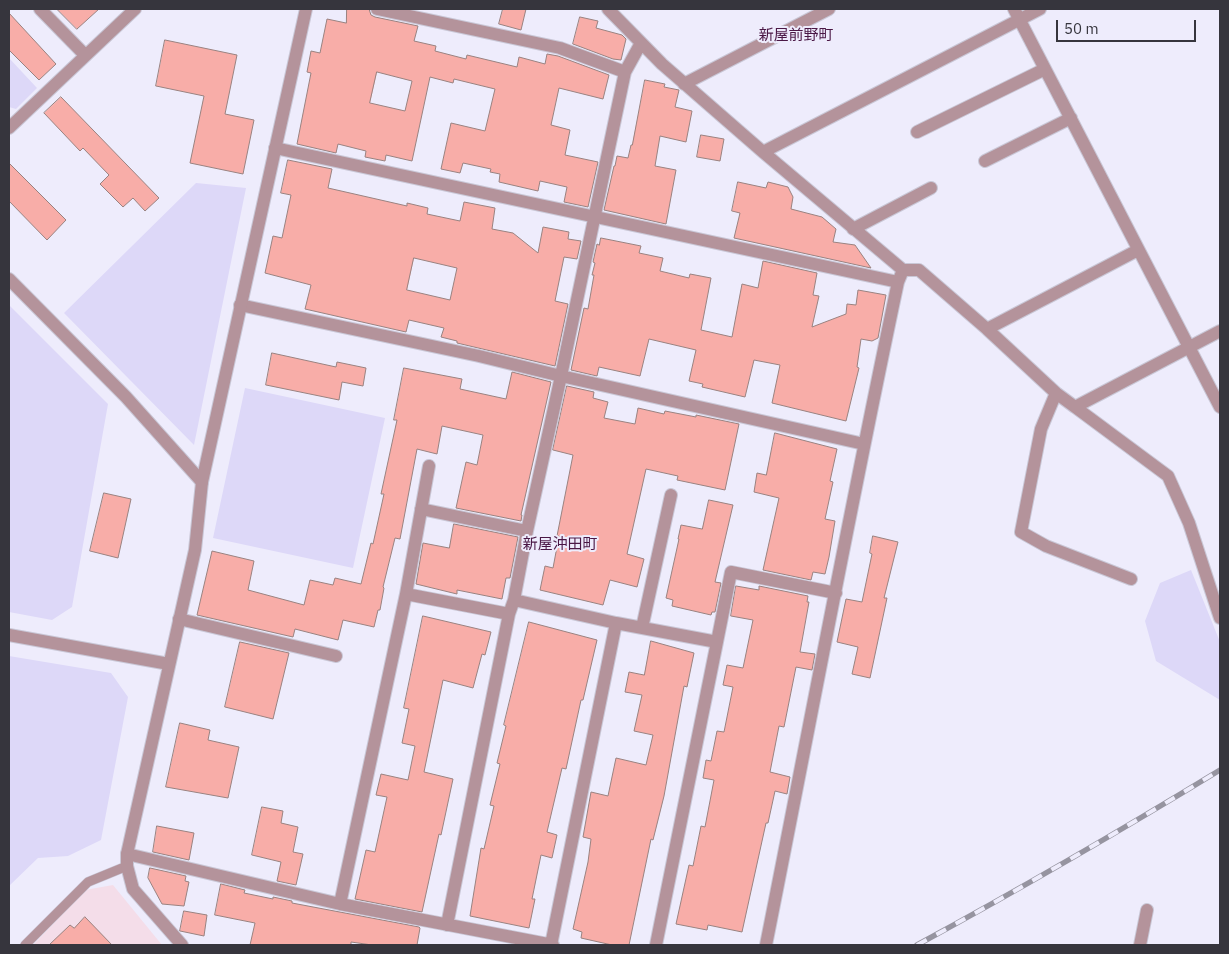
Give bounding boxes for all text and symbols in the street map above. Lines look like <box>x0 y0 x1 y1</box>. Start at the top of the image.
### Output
scale bar <box>1059 10 1199 42</box>
text: 50 m <box>1064 19 1099 38</box>
district label: 新屋前野町 <box>759 27 833 45</box>
district label: 新屋沖田町 <box>523 536 597 554</box>

